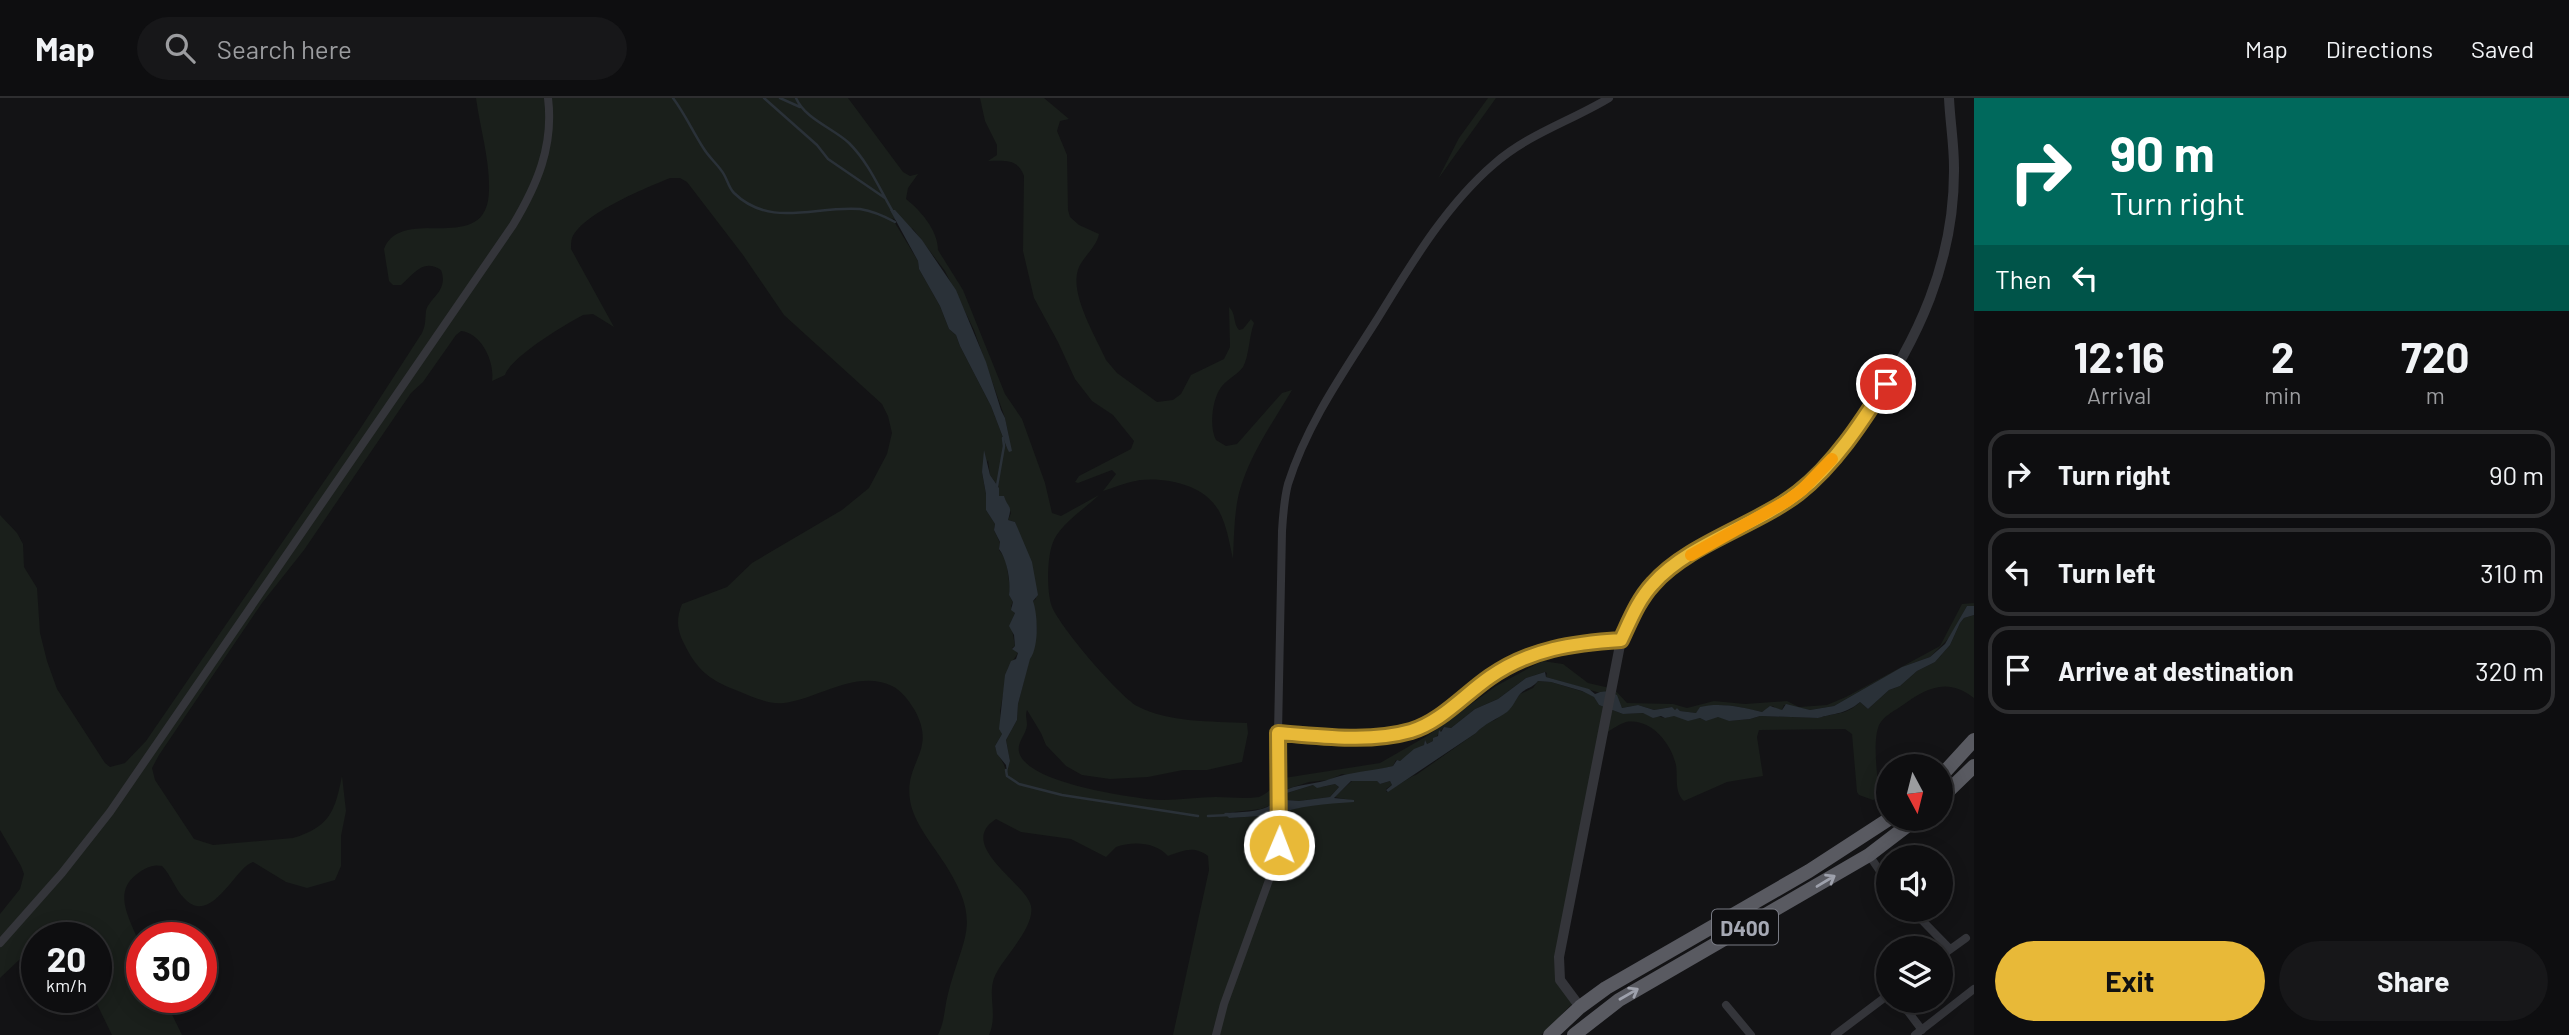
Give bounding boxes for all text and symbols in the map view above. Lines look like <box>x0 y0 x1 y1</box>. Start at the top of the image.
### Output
search box <box>137 17 627 80</box>
text: Map <box>35 28 95 68</box>
icon: search <box>161 29 199 67</box>
text: Search here <box>217 33 352 64</box>
text: Map <box>2245 34 2288 63</box>
text: Directions <box>2326 34 2433 63</box>
text: Saved <box>2471 34 2534 63</box>
text: 90 m <box>2110 123 2215 182</box>
icon: right <box>1995 126 2086 217</box>
text: Turn right <box>2110 183 2245 221</box>
icon: left <box>2066 259 2104 297</box>
text: Then <box>1995 263 2052 294</box>
text: 12:16 <box>2074 331 2165 381</box>
text: 2 <box>2271 331 2295 381</box>
text: 720 <box>2401 331 2469 381</box>
pin <box>1856 354 1916 414</box>
icon: arrive <box>1867 365 1905 403</box>
text: Arrival <box>2087 381 2151 409</box>
text: min <box>2264 381 2302 409</box>
text: m <box>2426 381 2445 409</box>
icon: right <box>1999 455 2037 493</box>
text: Turn right <box>2058 459 2171 490</box>
text: 90 m <box>2489 459 2544 490</box>
icon: left <box>1999 553 2037 591</box>
text: Turn left <box>2058 557 2156 588</box>
text: 310 m <box>2480 557 2544 588</box>
icon: arrive <box>1999 651 2037 689</box>
text: Arrive at destination <box>2058 655 2294 686</box>
text: 320 m <box>2475 655 2544 686</box>
north arrow <box>1876 754 1953 831</box>
map controls <box>1876 754 1953 1013</box>
position arrow <box>1242 808 1316 882</box>
button: sound <box>1876 845 1953 922</box>
one-way arrow <box>1816 874 1836 888</box>
road number: D400 <box>1712 910 1778 944</box>
speed limit sign: 30 <box>126 922 217 1013</box>
button: layers <box>1876 936 1953 1013</box>
text: 20 <box>47 937 86 979</box>
button: Exit <box>1995 941 2265 1021</box>
button: Share <box>2279 941 2548 1021</box>
text: km/h <box>46 974 87 996</box>
one-way arrow <box>1618 987 1638 1001</box>

